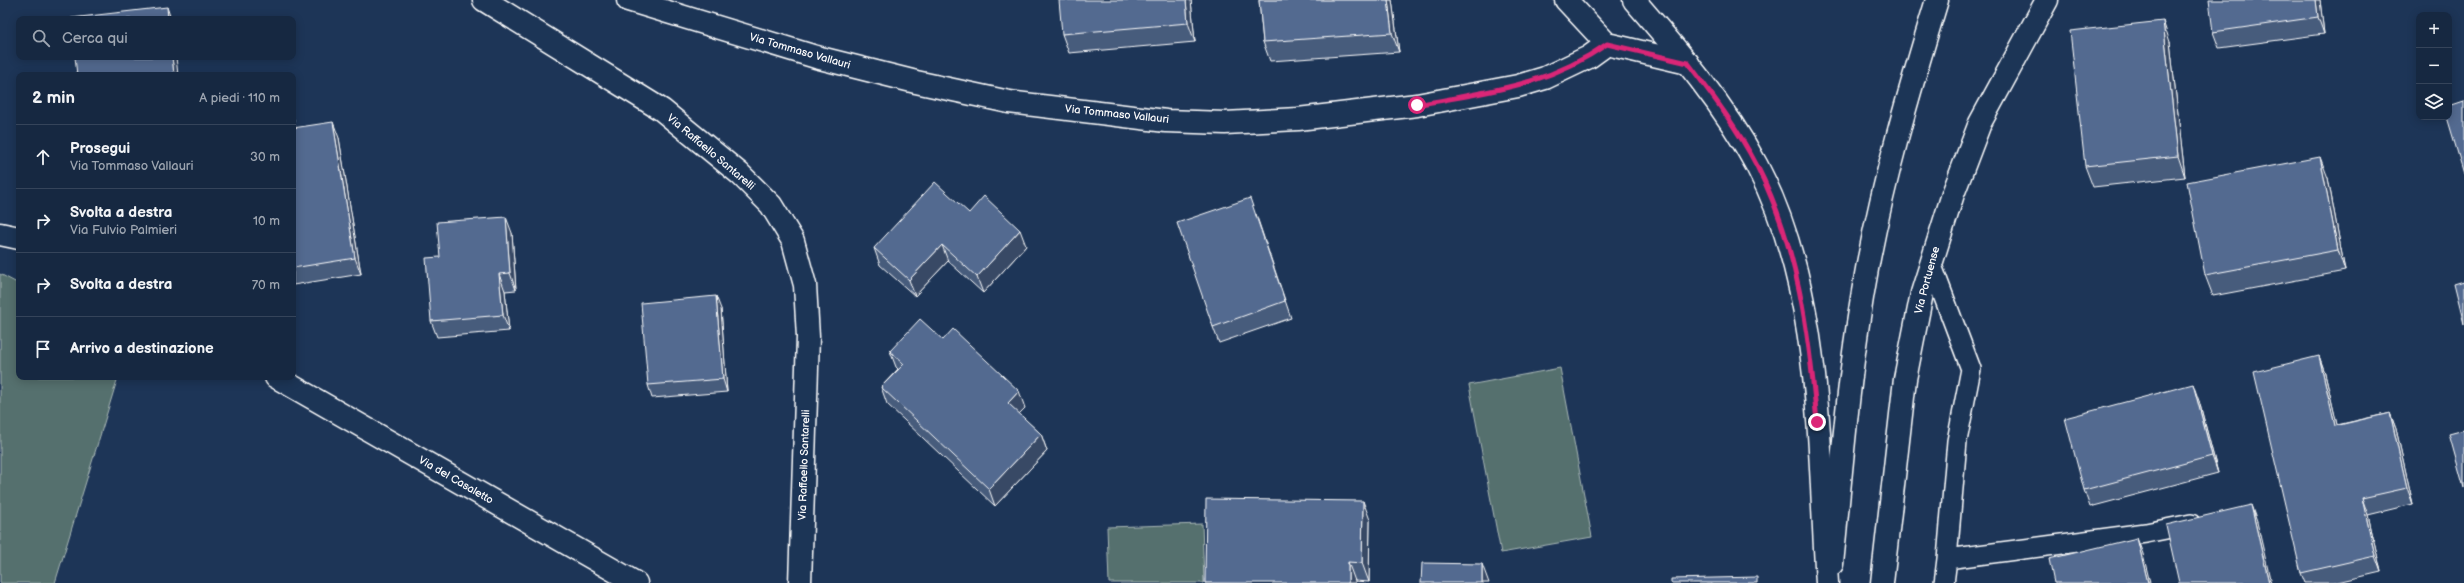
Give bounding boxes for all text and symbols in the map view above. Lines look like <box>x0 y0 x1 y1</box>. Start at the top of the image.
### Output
map controls <box>2416 12 2452 120</box>
button: + <box>2416 12 2452 48</box>
search box <box>16 16 296 60</box>
icon: search <box>30 27 52 49</box>
text: Cerca qui <box>62 29 128 48</box>
street label: Via Tommaso Vallauri <box>748 30 852 72</box>
button: − <box>2416 48 2452 84</box>
button: layers <box>2416 84 2452 120</box>
text: 2 min <box>32 88 75 108</box>
text: A piedi · 110 m <box>199 90 280 106</box>
route start <box>1408 96 1426 114</box>
street label: Via Tommaso Vallauri <box>1064 102 1170 126</box>
street label: Via Raffaello Santarelli <box>664 111 758 193</box>
text: Prosegui <box>70 139 130 158</box>
icon: ahead <box>32 146 54 168</box>
text: 30 m <box>250 149 280 165</box>
text: Via Tommaso Vallauri <box>70 158 194 174</box>
text: Svolta a destra <box>70 203 172 222</box>
icon: right <box>32 210 54 232</box>
text: 10 m <box>253 213 280 229</box>
text: Via Fulvio Palmieri <box>70 222 177 238</box>
street label: Via Portuense <box>1912 244 1942 315</box>
icon: right <box>32 274 54 296</box>
text: Svolta a destra <box>70 275 172 294</box>
text: 70 m <box>252 277 280 293</box>
icon: arrive <box>32 338 54 360</box>
text: Arrivo a destinazione <box>70 339 214 358</box>
street label: Via Raffaello Santarelli <box>796 409 812 521</box>
route end <box>1808 413 1826 431</box>
street label: Via del Casaletto <box>416 453 496 507</box>

